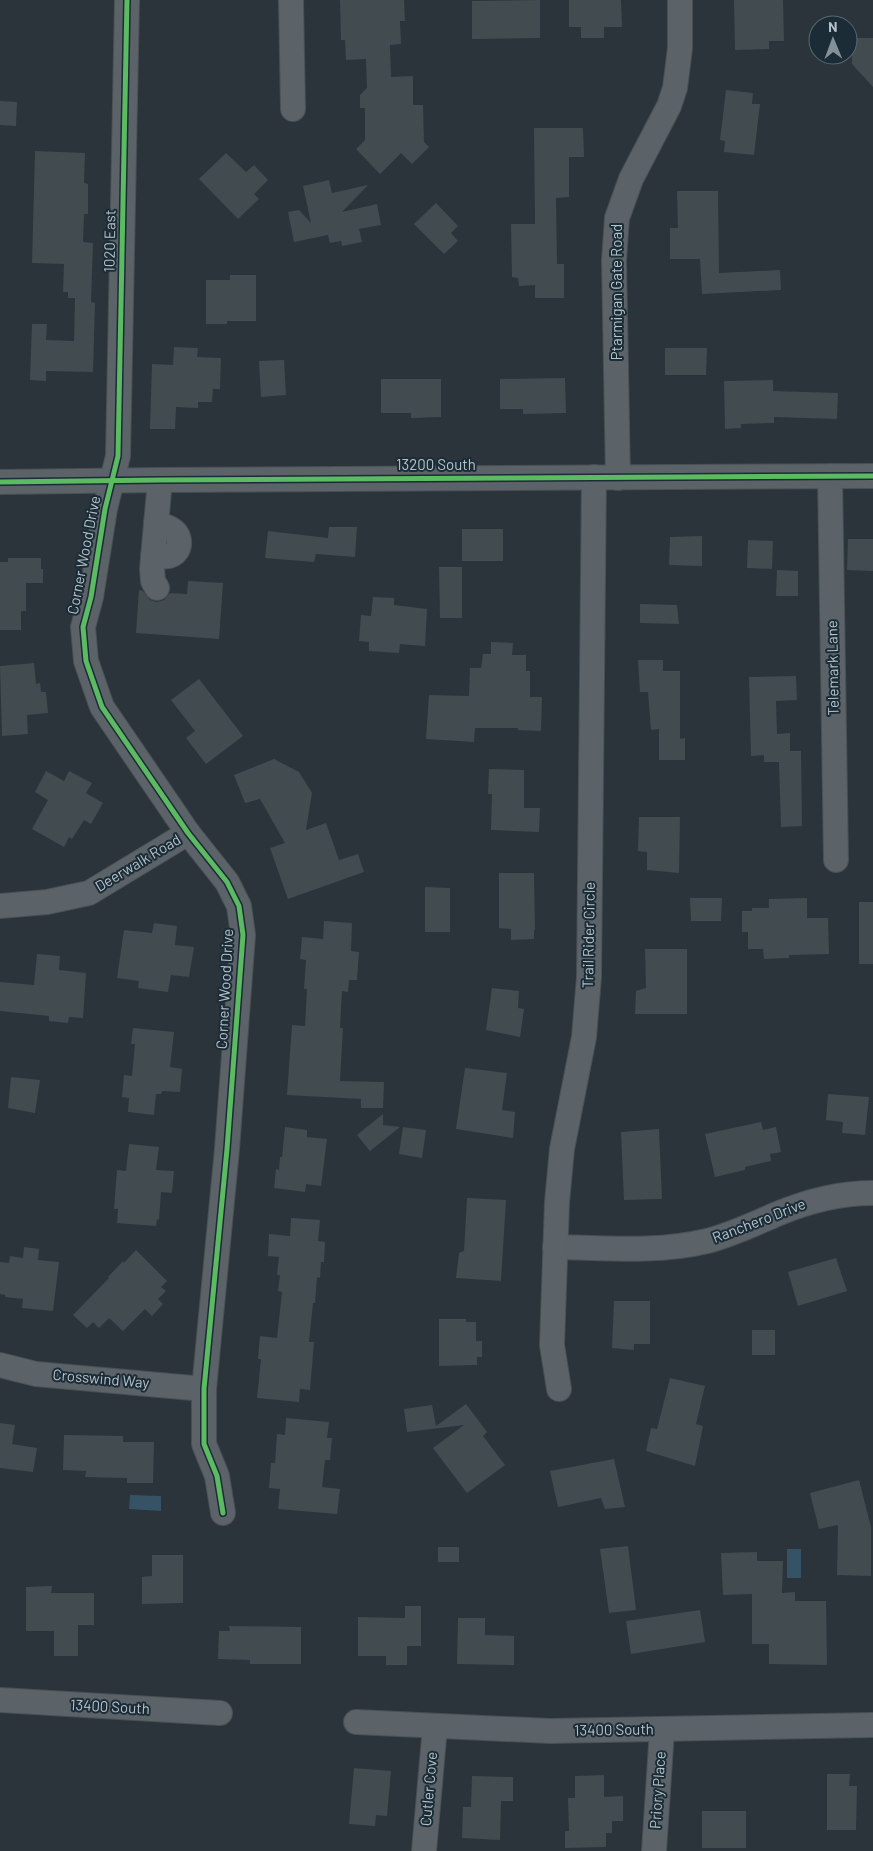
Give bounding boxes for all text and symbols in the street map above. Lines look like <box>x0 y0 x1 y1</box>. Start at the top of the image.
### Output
north arrow <box>808 15 858 65</box>
text: N <box>828 18 838 35</box>
street label: 1020 East <box>99 210 119 272</box>
street label: Ptarmigan Gate Road <box>607 224 625 360</box>
street label: 13200 South <box>396 455 476 473</box>
street label: Corner Wood Drive <box>63 494 103 616</box>
street label: Telemark Lane <box>822 620 842 716</box>
street label: Deerwalk Road <box>91 830 184 895</box>
street label: Trail Rider Circle <box>578 882 598 988</box>
street label: Corner Wood Drive <box>212 928 236 1050</box>
street label: Ranchero Drive <box>709 1194 808 1246</box>
street label: Crosswind Way <box>52 1365 150 1391</box>
street label: 13400 South <box>70 1695 150 1717</box>
street label: 13400 South <box>574 1719 654 1739</box>
street label: Priory Place <box>645 1750 669 1829</box>
street label: Cutler Cove <box>416 1751 440 1827</box>

